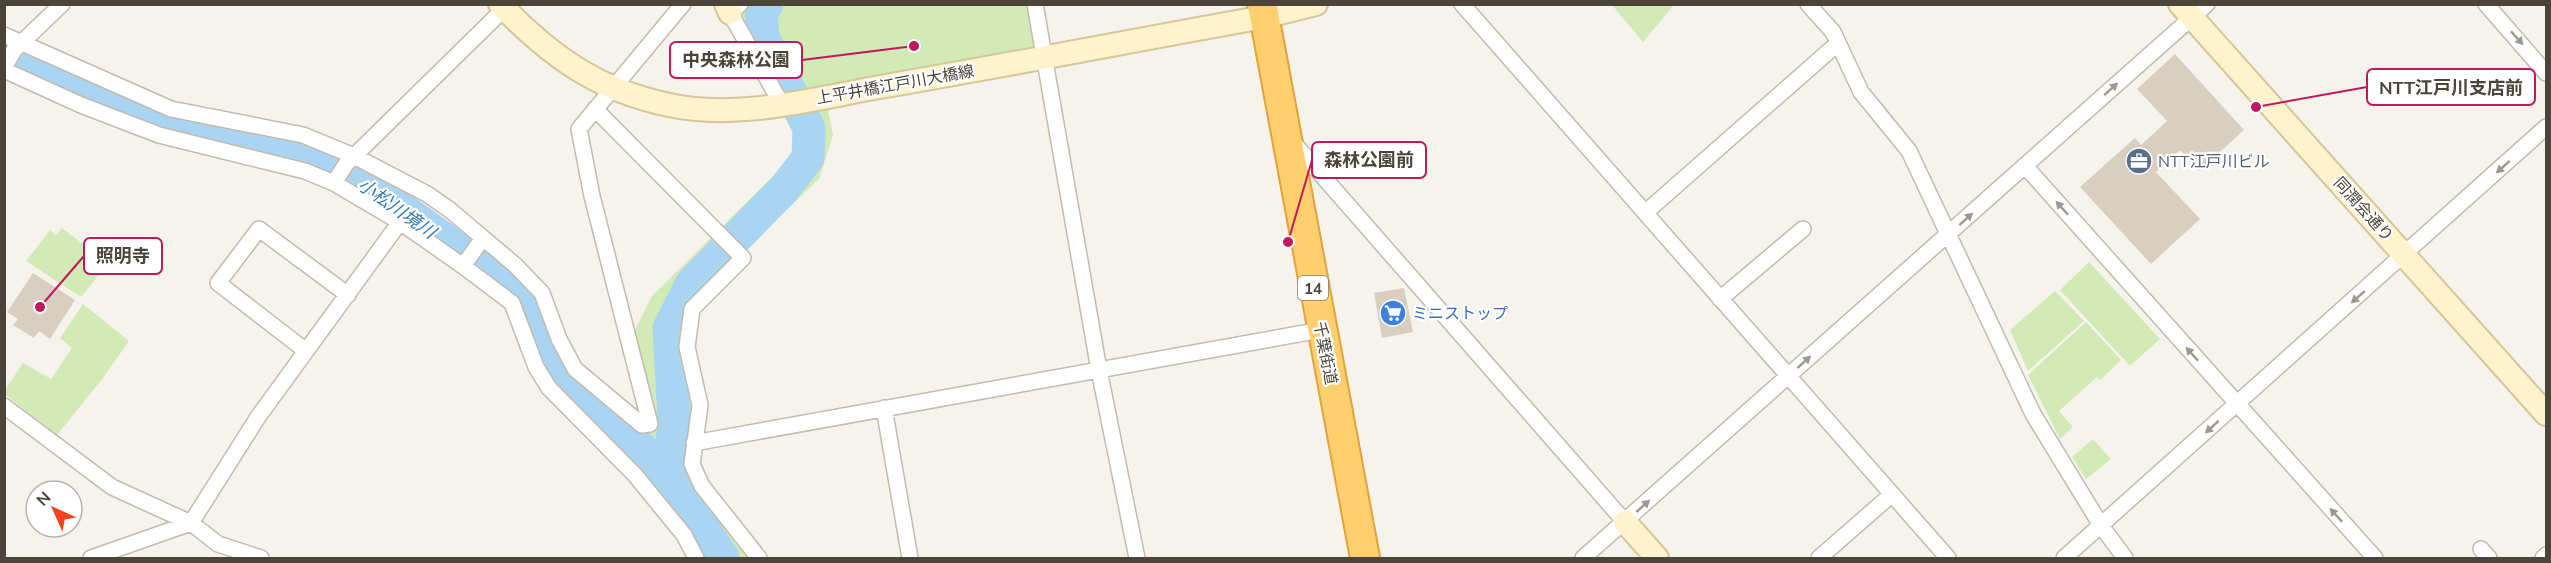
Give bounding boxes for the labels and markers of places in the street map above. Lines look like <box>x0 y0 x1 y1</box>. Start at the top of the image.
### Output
callout: 中央森林公園 <box>670 42 802 78</box>
callout: NTT江戸川支店前 <box>2367 69 2535 105</box>
callout: 森林公園前 <box>1312 142 1426 178</box>
office icon: NTT江戸川ビル <box>2124 146 2154 176</box>
place label: NTT江戸川ビル <box>2158 151 2269 171</box>
callout: 照明寺 <box>84 238 162 274</box>
supermarket icon: ミニストップ <box>1378 298 1408 328</box>
place label: ミニストップ <box>1412 303 1508 323</box>

